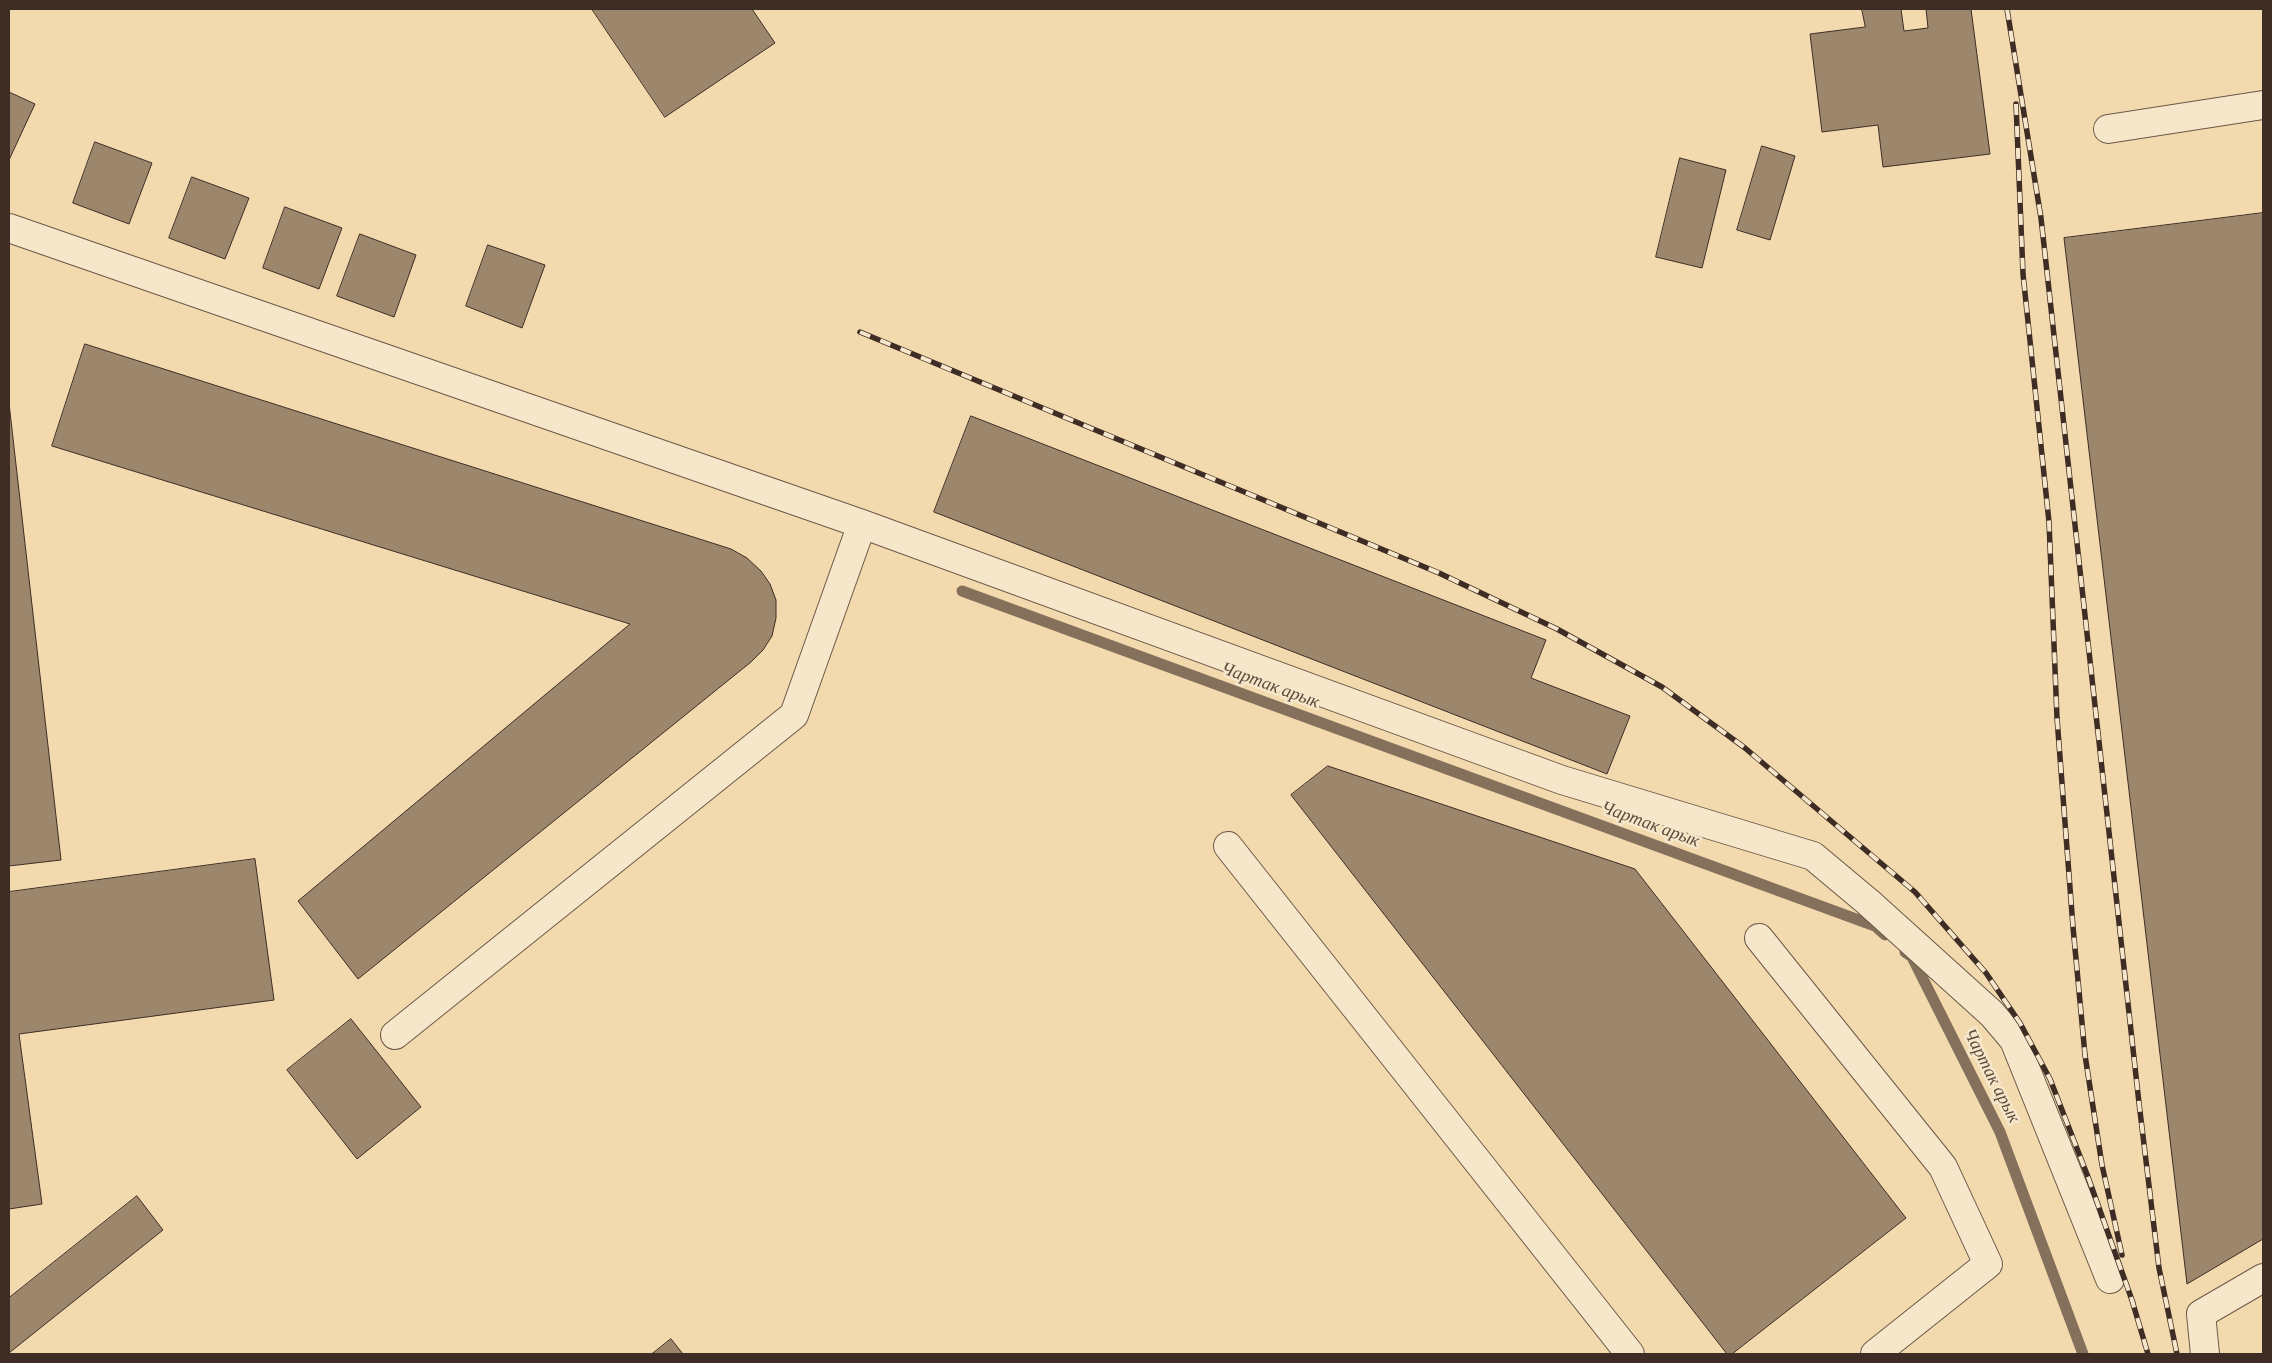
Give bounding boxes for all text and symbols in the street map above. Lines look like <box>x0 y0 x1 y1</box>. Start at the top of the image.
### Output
water label: Чартак арык <box>1218 658 1322 714</box>
water label: Чартак арык <box>1598 797 1702 853</box>
water label: Чартак арык <box>1958 1025 2024 1127</box>

